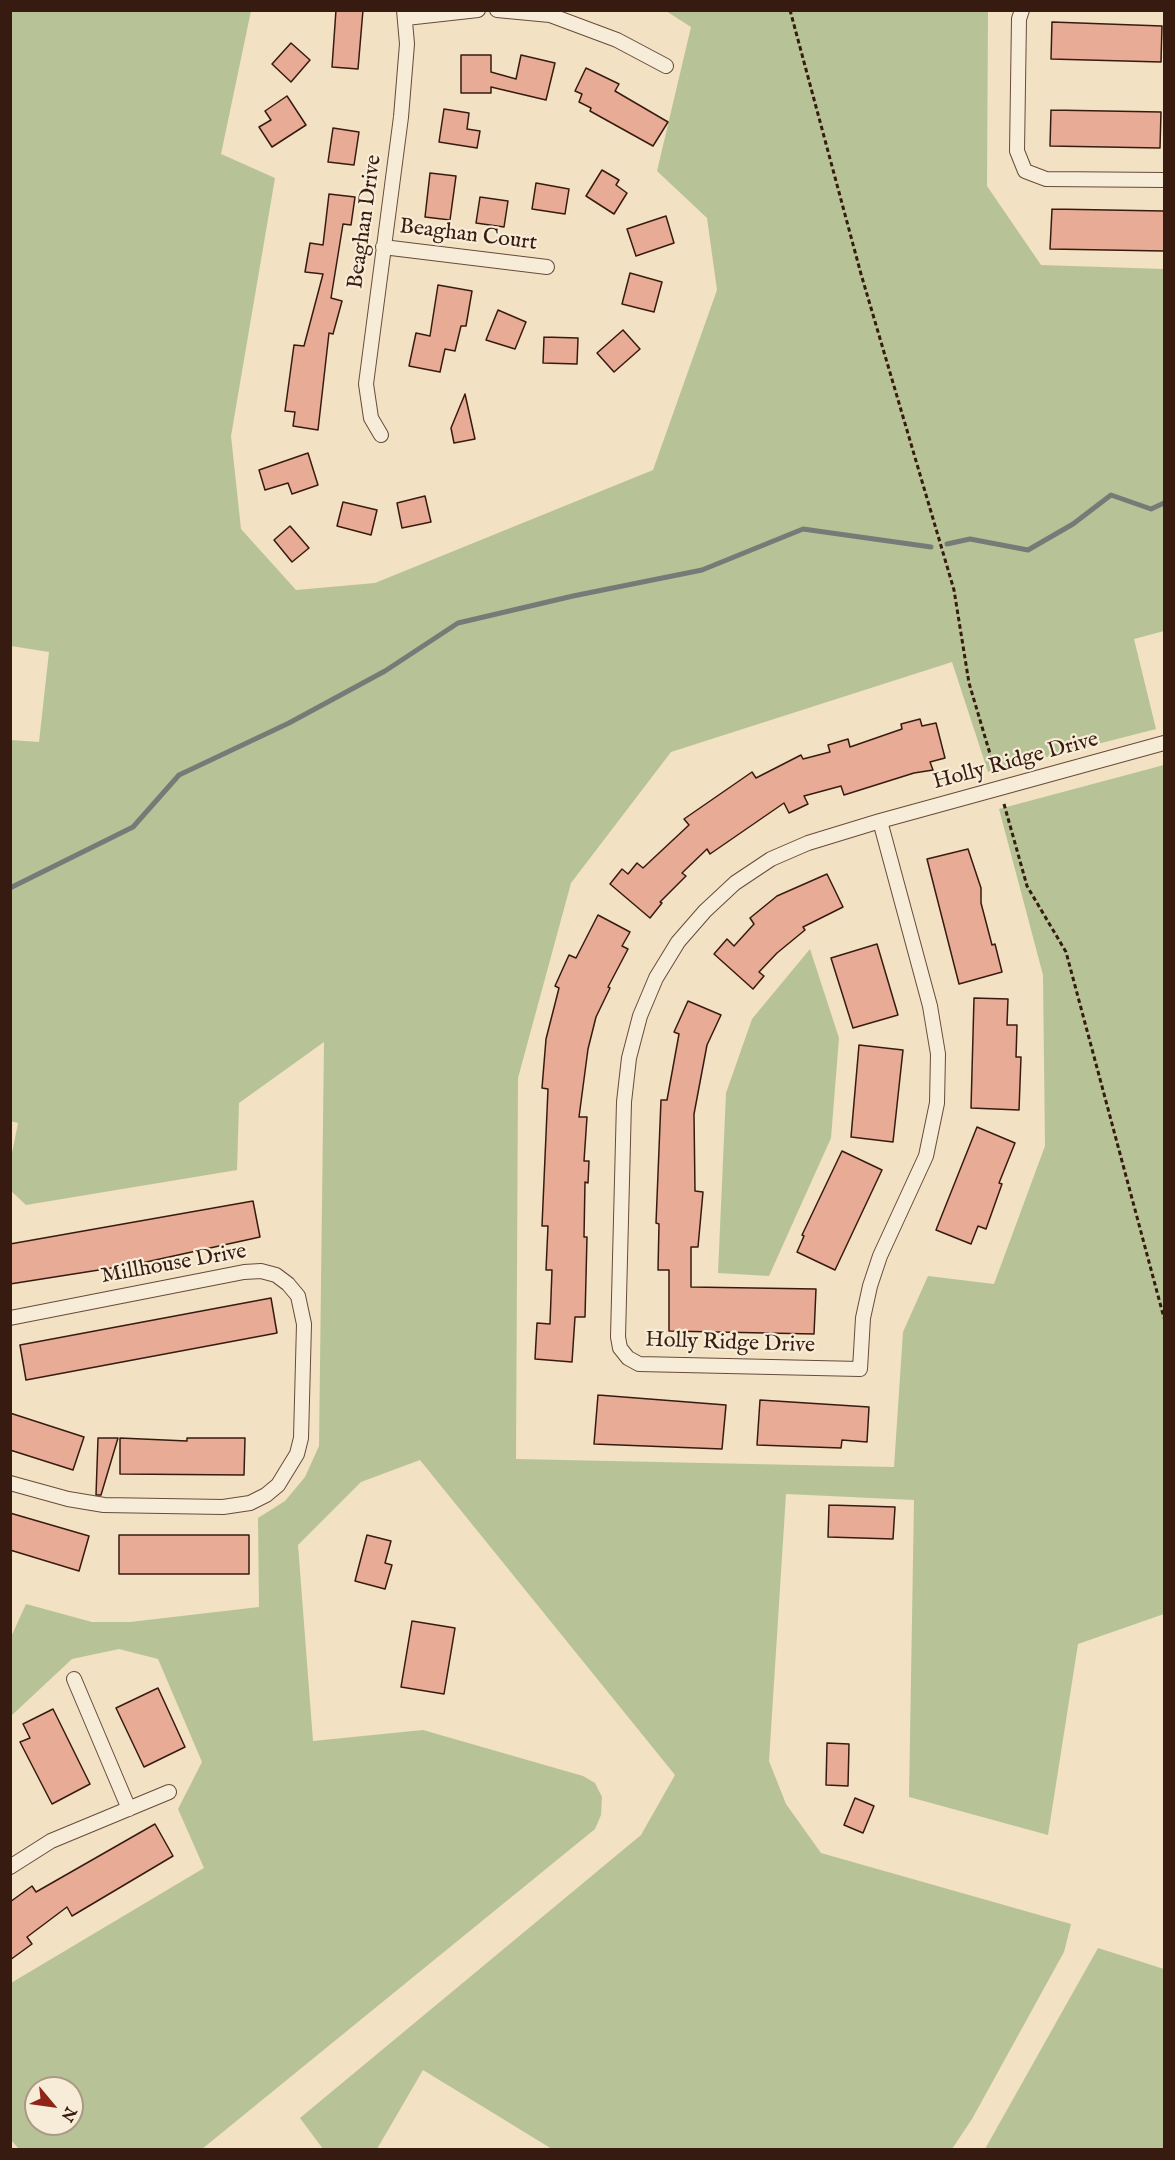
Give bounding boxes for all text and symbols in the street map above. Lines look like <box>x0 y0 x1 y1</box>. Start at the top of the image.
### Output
street label: Beaghan Drive <box>344 153 388 291</box>
street label: Beaghan Court <box>398 214 538 258</box>
street label: Holly Ridge Drive <box>931 727 1101 797</box>
street label: Millhouse Drive <box>99 1239 249 1291</box>
street label: Holly Ridge Drive <box>645 1328 815 1360</box>
north arrow <box>24 2076 84 2136</box>
text: N <box>56 2103 80 2125</box>

